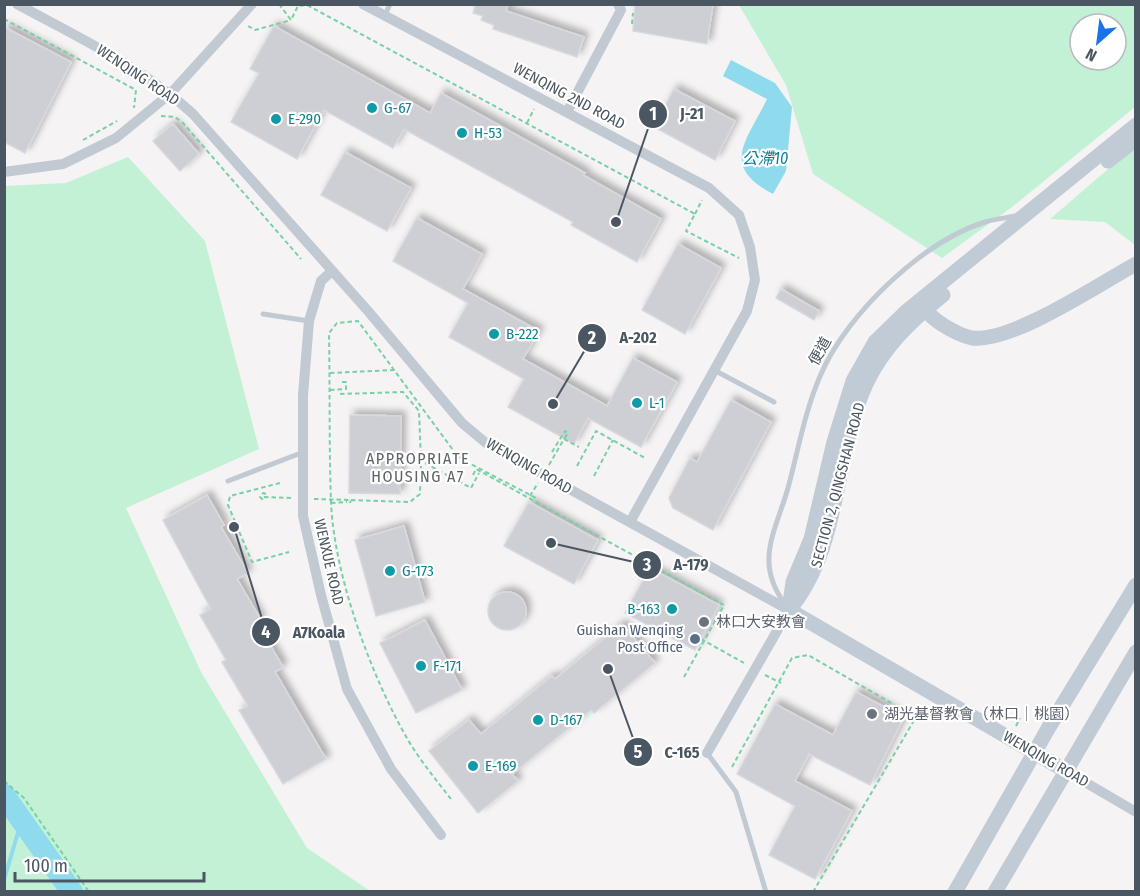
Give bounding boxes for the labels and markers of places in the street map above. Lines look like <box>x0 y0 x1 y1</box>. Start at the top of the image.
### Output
callout: J-21 <box>638 97 716 131</box>
place label: G-67 <box>384 99 411 117</box>
marker: G-67 <box>365 101 379 115</box>
place label: E-290 <box>288 110 321 128</box>
marker: E-290 <box>269 112 283 126</box>
place label: H-53 <box>474 124 502 142</box>
marker: H-53 <box>455 126 469 140</box>
callout: A-202 <box>577 321 668 355</box>
place label: B-222 <box>506 325 539 343</box>
marker: B-222 <box>487 327 501 341</box>
place label: L-1 <box>649 394 664 412</box>
marker: L-1 <box>630 396 644 410</box>
callout: A-179 <box>632 548 721 582</box>
place label: G-173 <box>402 562 434 580</box>
marker: G-173 <box>383 564 397 578</box>
place label: B-163 <box>627 600 660 618</box>
marker: B-163 <box>665 602 679 616</box>
place label: 林口大安教會 <box>716 613 806 631</box>
callout: A7Koala <box>251 615 357 649</box>
marker: 林口大安教會 <box>697 615 711 629</box>
place label: Guishan Wenqing Post Office <box>577 621 683 656</box>
marker: Guishan Wenqing Post Office <box>688 632 702 646</box>
place label: F-171 <box>433 657 462 675</box>
marker: F-171 <box>414 659 428 673</box>
place label: 湖光基督教會（林口｜桃園） <box>884 705 1079 723</box>
marker: 湖光基督教會（林口｜桃園） <box>865 707 879 721</box>
place label: D-167 <box>550 711 582 729</box>
marker: D-167 <box>531 713 545 727</box>
callout: C-165 <box>623 735 712 769</box>
place label: E-169 <box>485 757 517 775</box>
marker: E-169 <box>466 759 480 773</box>

